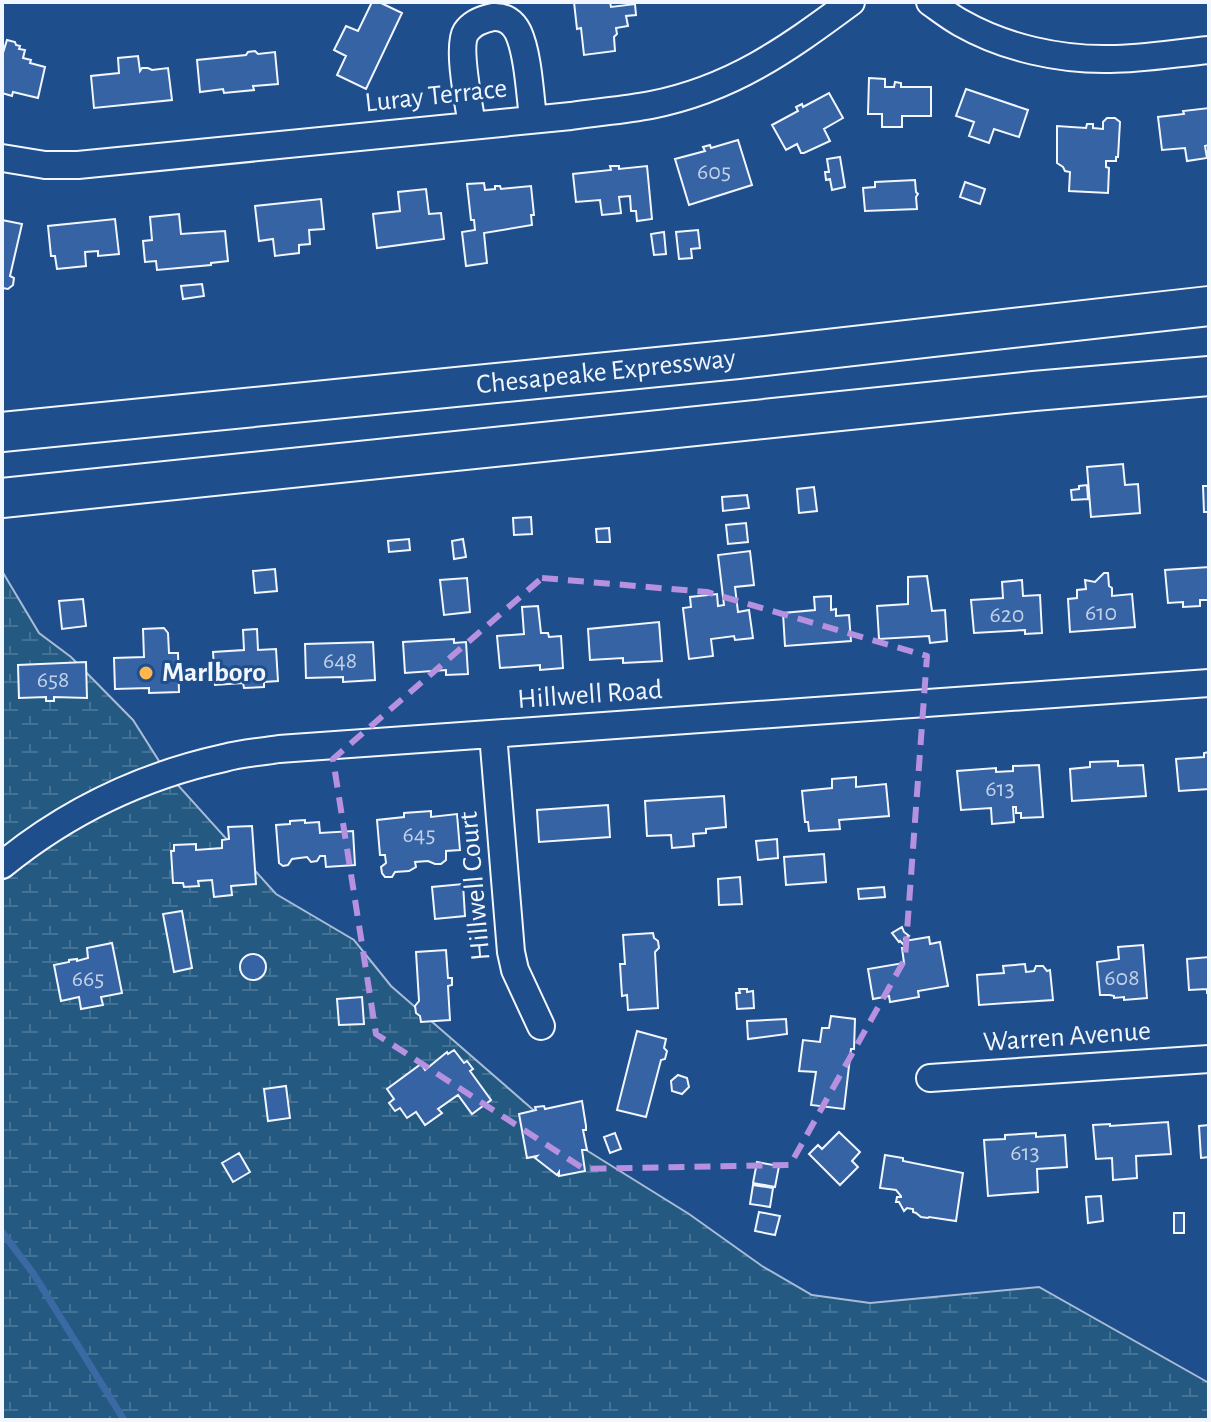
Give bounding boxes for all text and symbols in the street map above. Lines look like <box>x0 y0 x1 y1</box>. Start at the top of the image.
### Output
street label: Luray Terrace <box>364 75 508 117</box>
house number: 605 <box>697 160 731 184</box>
street label: Chesapeake Expressway <box>475 344 737 400</box>
house number: 610 <box>1085 601 1117 625</box>
house number: 620 <box>990 603 1024 627</box>
house number: 648 <box>323 649 357 673</box>
place label: Marlboro <box>162 659 266 687</box>
marker: Marlboro <box>137 664 155 682</box>
house number: 658 <box>37 668 69 692</box>
street label: Hillwell Road <box>517 676 663 714</box>
house number: 613 <box>985 777 1015 801</box>
street label: Hillwell Court <box>455 810 495 962</box>
house number: 645 <box>403 823 435 847</box>
house number: 608 <box>1104 966 1140 990</box>
house number: 665 <box>72 967 104 991</box>
street label: Warren Avenue <box>982 1017 1152 1057</box>
house number: 613 <box>1010 1141 1040 1165</box>

